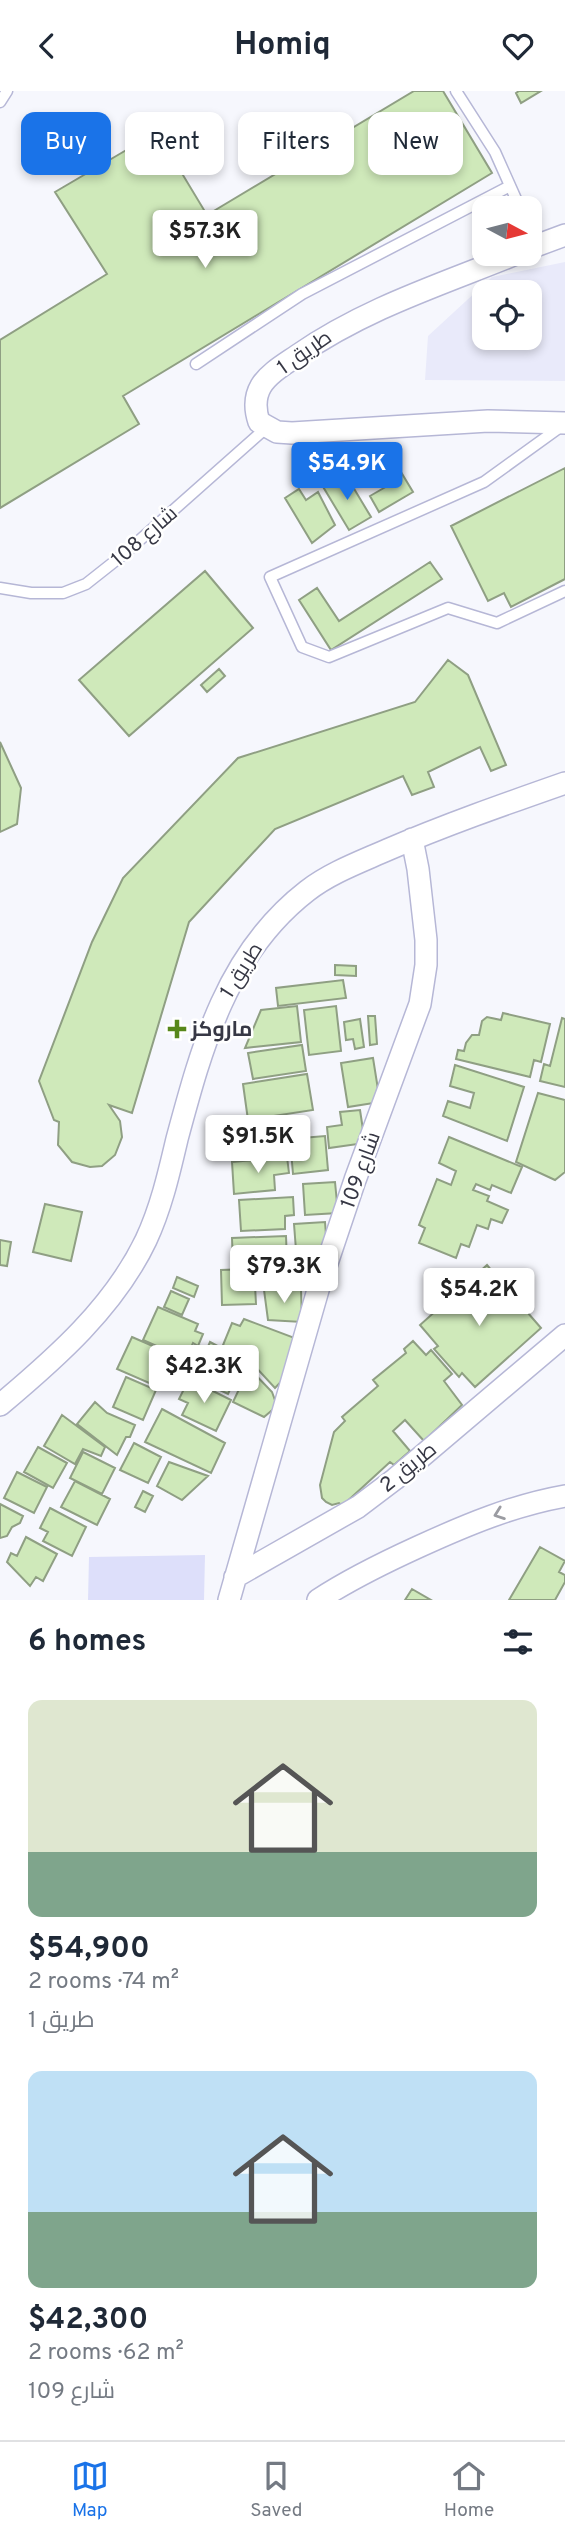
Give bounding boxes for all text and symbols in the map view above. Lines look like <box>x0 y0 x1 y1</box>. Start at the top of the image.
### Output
text: Homiq <box>234 26 331 66</box>
icon: back <box>28 27 66 65</box>
icon: heart <box>499 27 537 65</box>
chip: Buy <box>21 112 111 175</box>
chip: Rent <box>125 112 224 175</box>
chip: Filters <box>238 112 354 175</box>
chip: New <box>368 112 463 175</box>
north arrow <box>472 196 542 266</box>
map controls <box>472 196 542 350</box>
pin: $57.3K <box>148 211 262 270</box>
text: $57.3K <box>169 218 241 247</box>
button: locate <box>472 280 542 350</box>
street label: طريق 1 <box>272 325 337 382</box>
pin: $54.9K <box>290 443 404 502</box>
text: $54.9K <box>307 450 387 479</box>
street label: شارع 108 <box>106 501 184 573</box>
street label: طريق 1 <box>215 938 270 1004</box>
place label: ماروكز <box>190 1017 252 1044</box>
marker: ماروكز <box>169 1021 185 1037</box>
pin: $91.5K <box>201 1115 315 1175</box>
text: $91.5K <box>221 1123 295 1152</box>
street label: شارع 109 <box>335 1129 388 1212</box>
pin: $79.3K <box>227 1245 341 1305</box>
text: $79.3K <box>246 1253 322 1282</box>
pin: $54.2K <box>422 1269 536 1328</box>
text: $54.2K <box>439 1276 519 1305</box>
pin: $42.3K <box>147 1345 261 1405</box>
text: $42.3K <box>165 1353 243 1382</box>
street label: طريق 2 <box>375 1437 443 1499</box>
one-way arrow <box>494 1506 506 1520</box>
icon: filters <box>499 1623 537 1661</box>
text: 6 homes <box>28 1624 146 1661</box>
icon: home <box>220 1745 346 1871</box>
text: $54,900 <box>28 1931 150 1968</box>
text: 2 rooms · 74 m² <box>28 1968 179 1997</box>
text: طريق 1 <box>28 2007 95 2036</box>
icon: home <box>220 2116 346 2242</box>
text: $42,300 <box>28 2302 148 2339</box>
text: 2 rooms · 62 m² <box>28 2339 184 2368</box>
text: شارع 109 <box>28 2378 115 2407</box>
tab: Map <box>71 2457 109 2523</box>
tab: Saved <box>250 2457 302 2523</box>
tab: Home <box>444 2457 494 2523</box>

